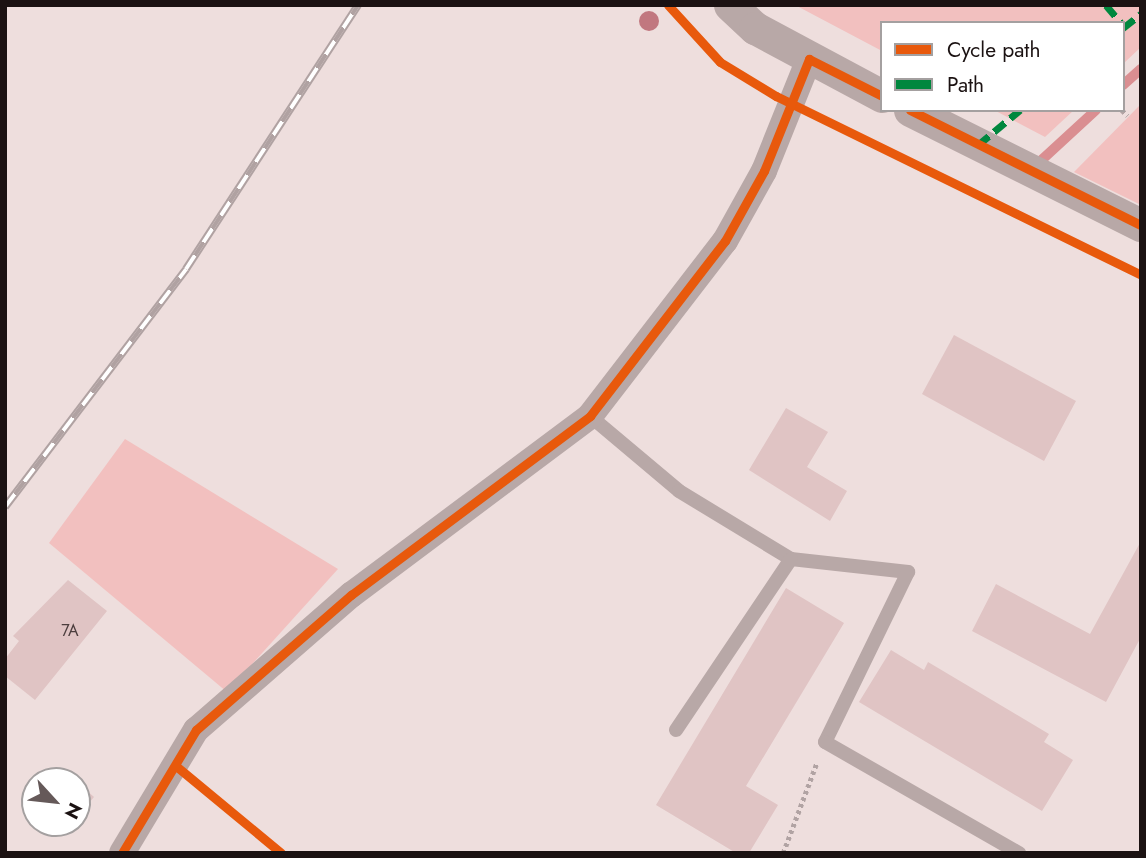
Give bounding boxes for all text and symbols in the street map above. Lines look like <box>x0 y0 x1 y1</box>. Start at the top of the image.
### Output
legend <box>880 21 1125 112</box>
text: Cycle path <box>947 35 1040 65</box>
text: Path <box>947 70 984 100</box>
house number: 7A <box>61 621 79 641</box>
north arrow <box>21 767 91 837</box>
text: N <box>58 798 89 824</box>

